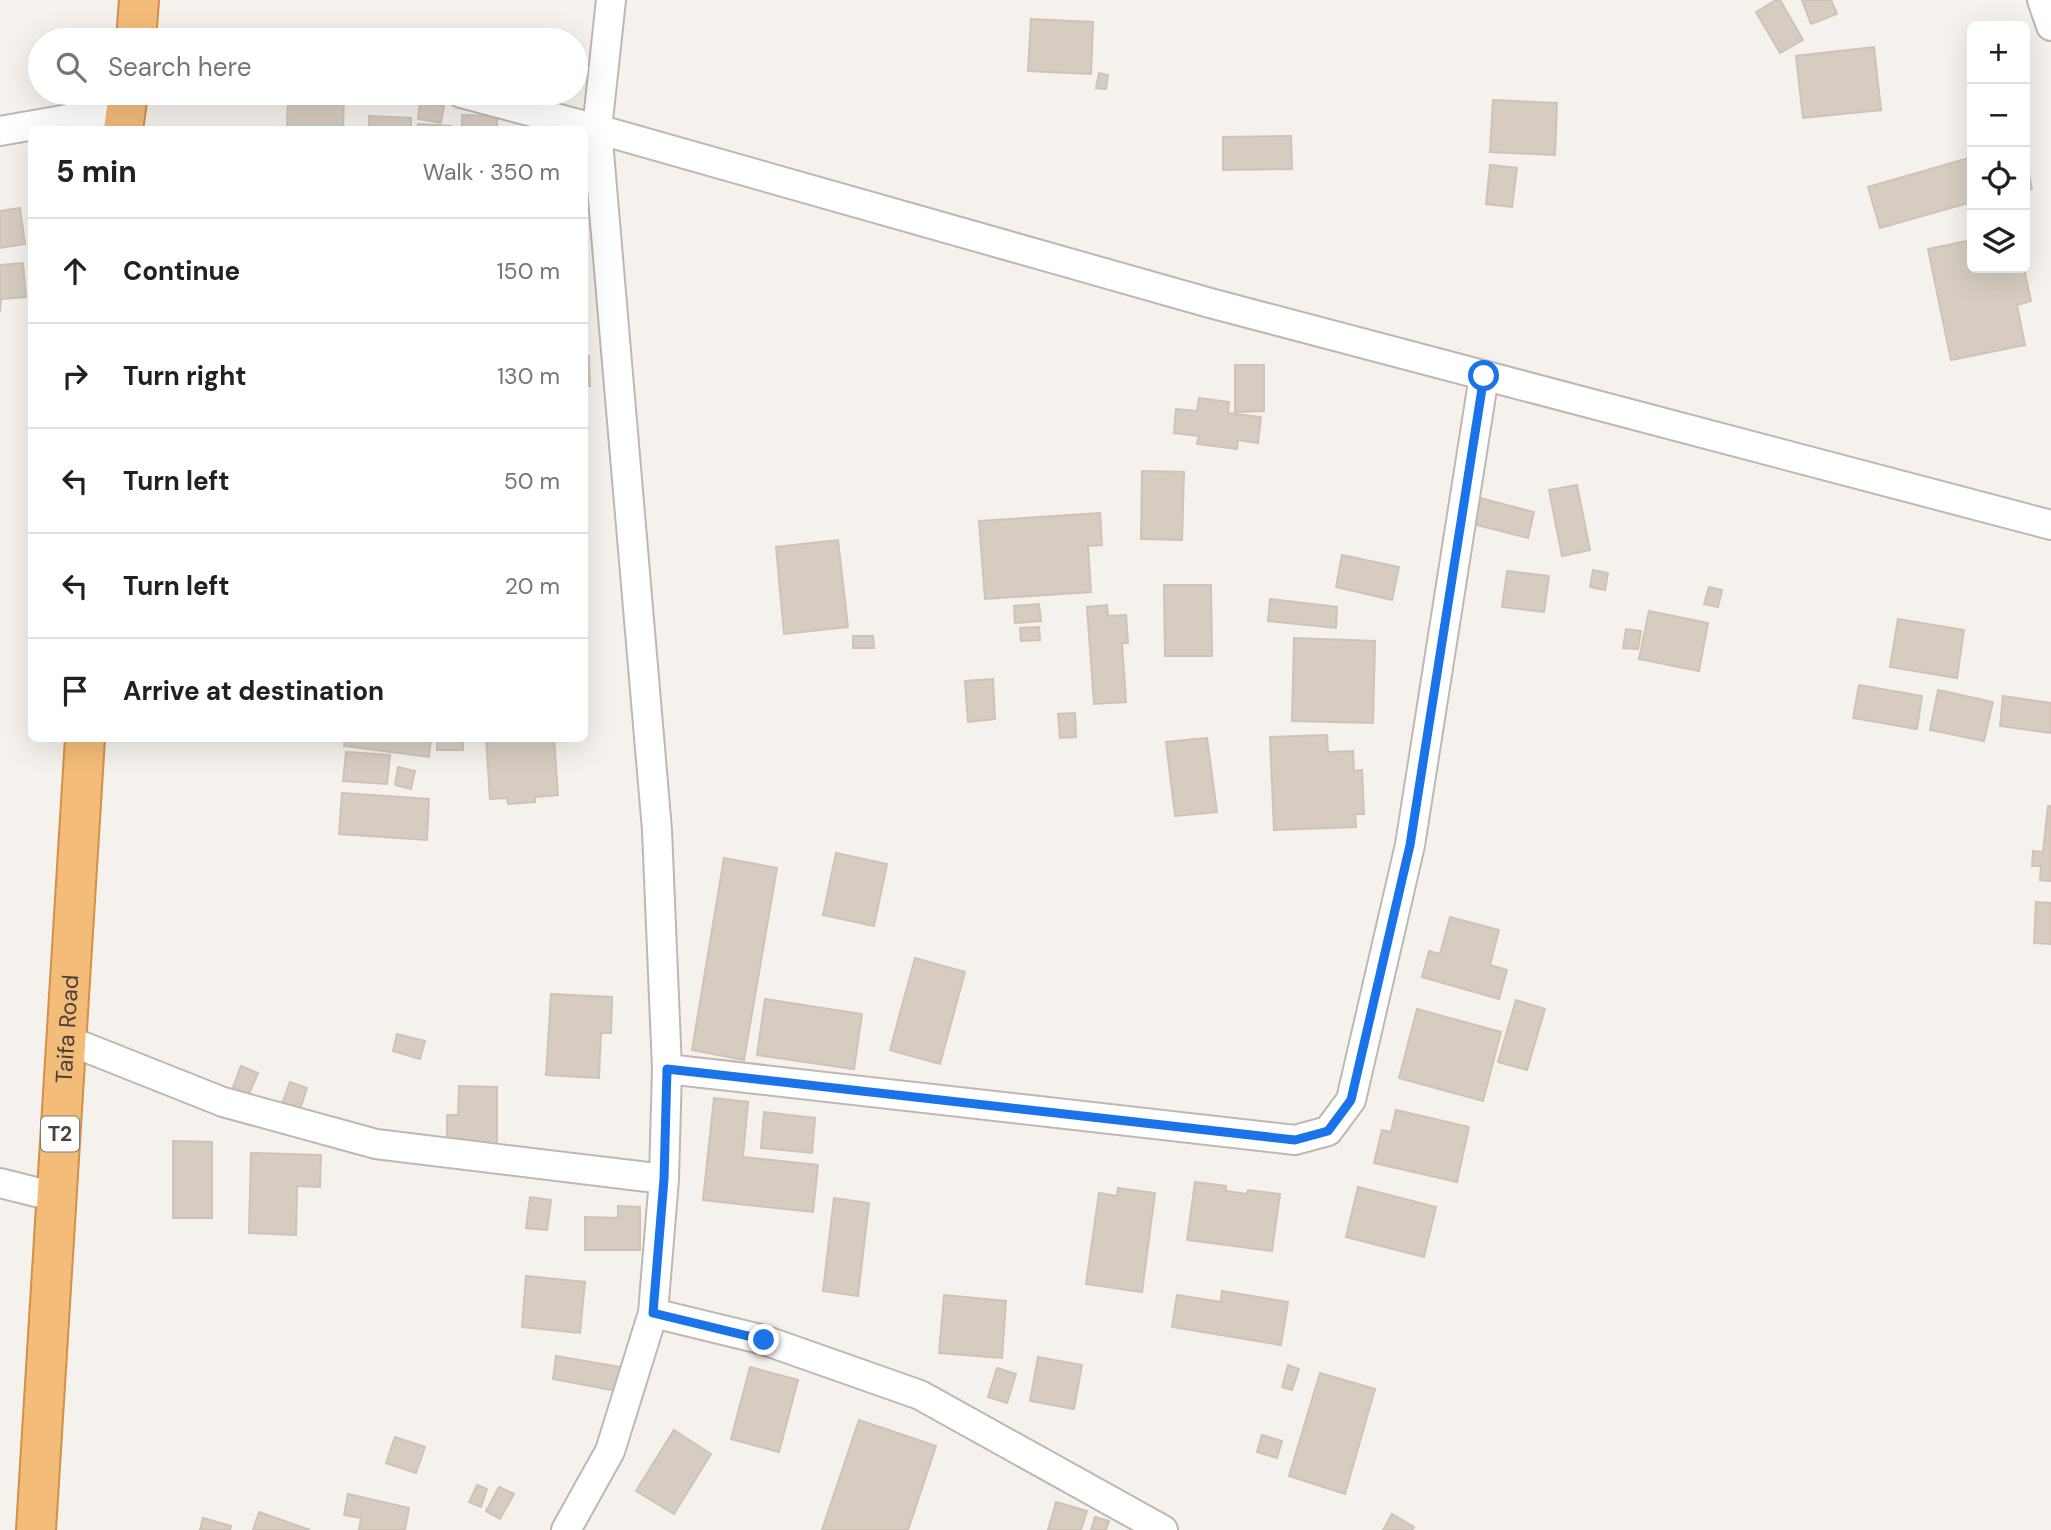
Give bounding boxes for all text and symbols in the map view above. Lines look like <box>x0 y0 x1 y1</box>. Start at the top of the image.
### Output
map controls <box>1967 21 2030 273</box>
button: + <box>1967 21 2030 84</box>
search box <box>28 28 588 105</box>
icon: search <box>52 48 90 86</box>
text: Search here <box>108 50 251 84</box>
button: − <box>1967 84 2030 147</box>
button: locate <box>1967 147 2030 210</box>
text: 5 min <box>56 152 137 191</box>
text: Walk · 350 m <box>423 157 560 187</box>
button: layers <box>1967 210 2030 273</box>
icon: ahead <box>56 252 94 290</box>
text: Continue <box>123 254 240 288</box>
text: 150 m <box>496 256 560 286</box>
icon: right <box>56 357 94 395</box>
text: Turn right <box>123 359 247 393</box>
route start <box>1468 360 1499 391</box>
text: 130 m <box>497 361 560 391</box>
icon: left <box>56 462 94 500</box>
text: Turn left <box>123 464 230 498</box>
text: 50 m <box>504 466 560 496</box>
icon: left <box>56 567 94 605</box>
text: Turn left <box>123 569 230 603</box>
text: 20 m <box>505 571 560 601</box>
icon: arrive <box>56 672 94 710</box>
text: Arrive at destination <box>123 674 384 708</box>
street label: Taifa Road <box>49 974 85 1084</box>
road number: T2 <box>41 1116 79 1152</box>
route end <box>748 1324 779 1355</box>

